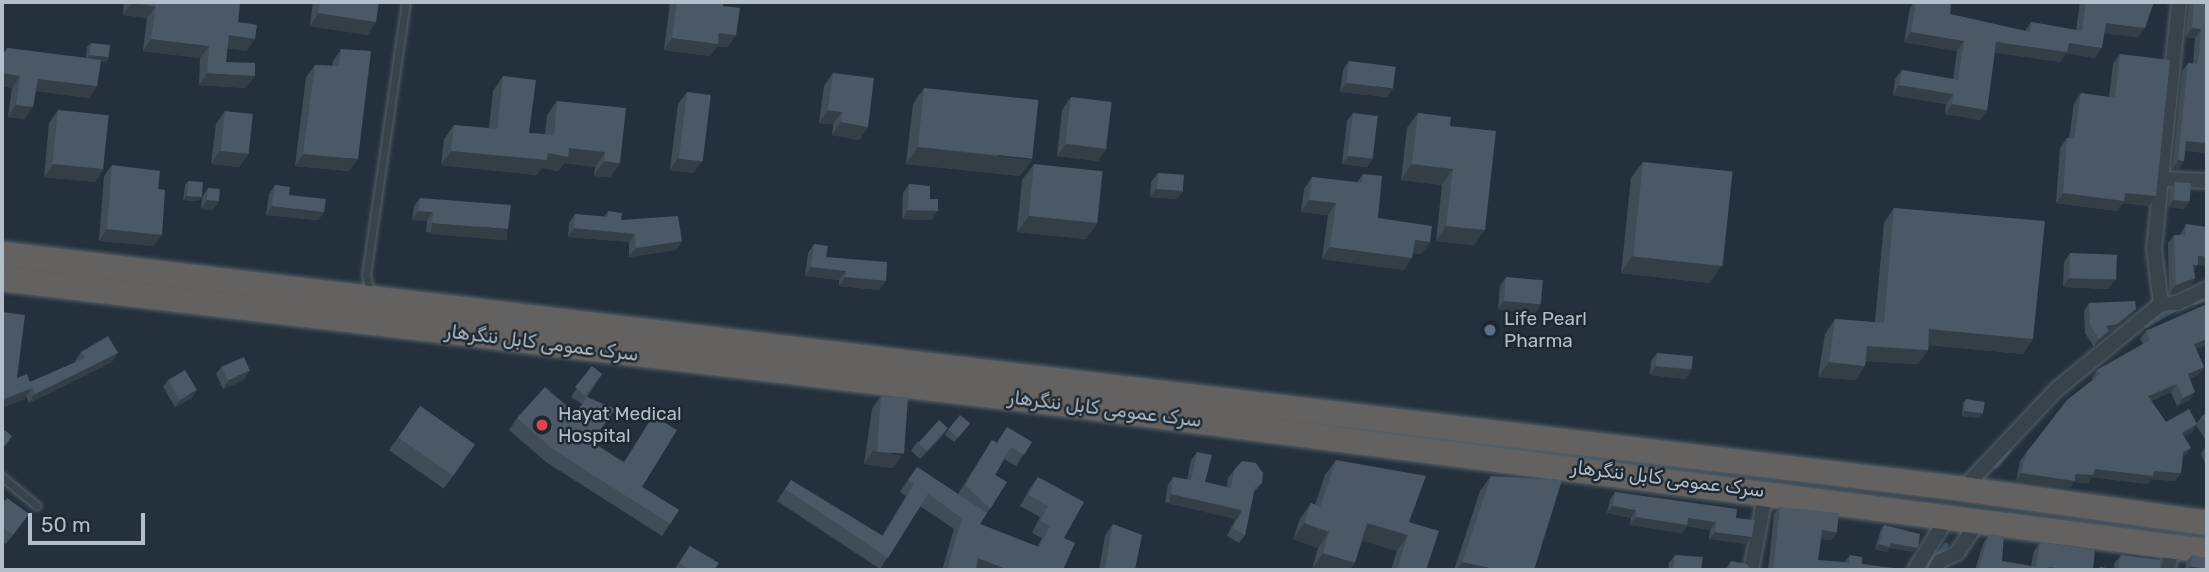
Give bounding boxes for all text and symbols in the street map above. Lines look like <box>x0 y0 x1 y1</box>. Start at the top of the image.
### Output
place label: Life Pearl Pharma <box>1504 308 1587 352</box>
street label: سرک عمومی کابل ننگرهار <box>444 320 640 366</box>
marker: Life Pearl Pharma <box>1482 322 1498 338</box>
street label: سرک عمومی کابل ننگرهار <box>1007 386 1203 432</box>
place label: Hayat Medical Hospital <box>558 403 682 447</box>
marker: Hayat Medical Hospital <box>532 415 552 435</box>
street label: سرک عمومی کابل ننگرهار <box>1570 456 1766 502</box>
scale bar <box>32 498 149 542</box>
text: 50 m <box>41 512 91 537</box>

